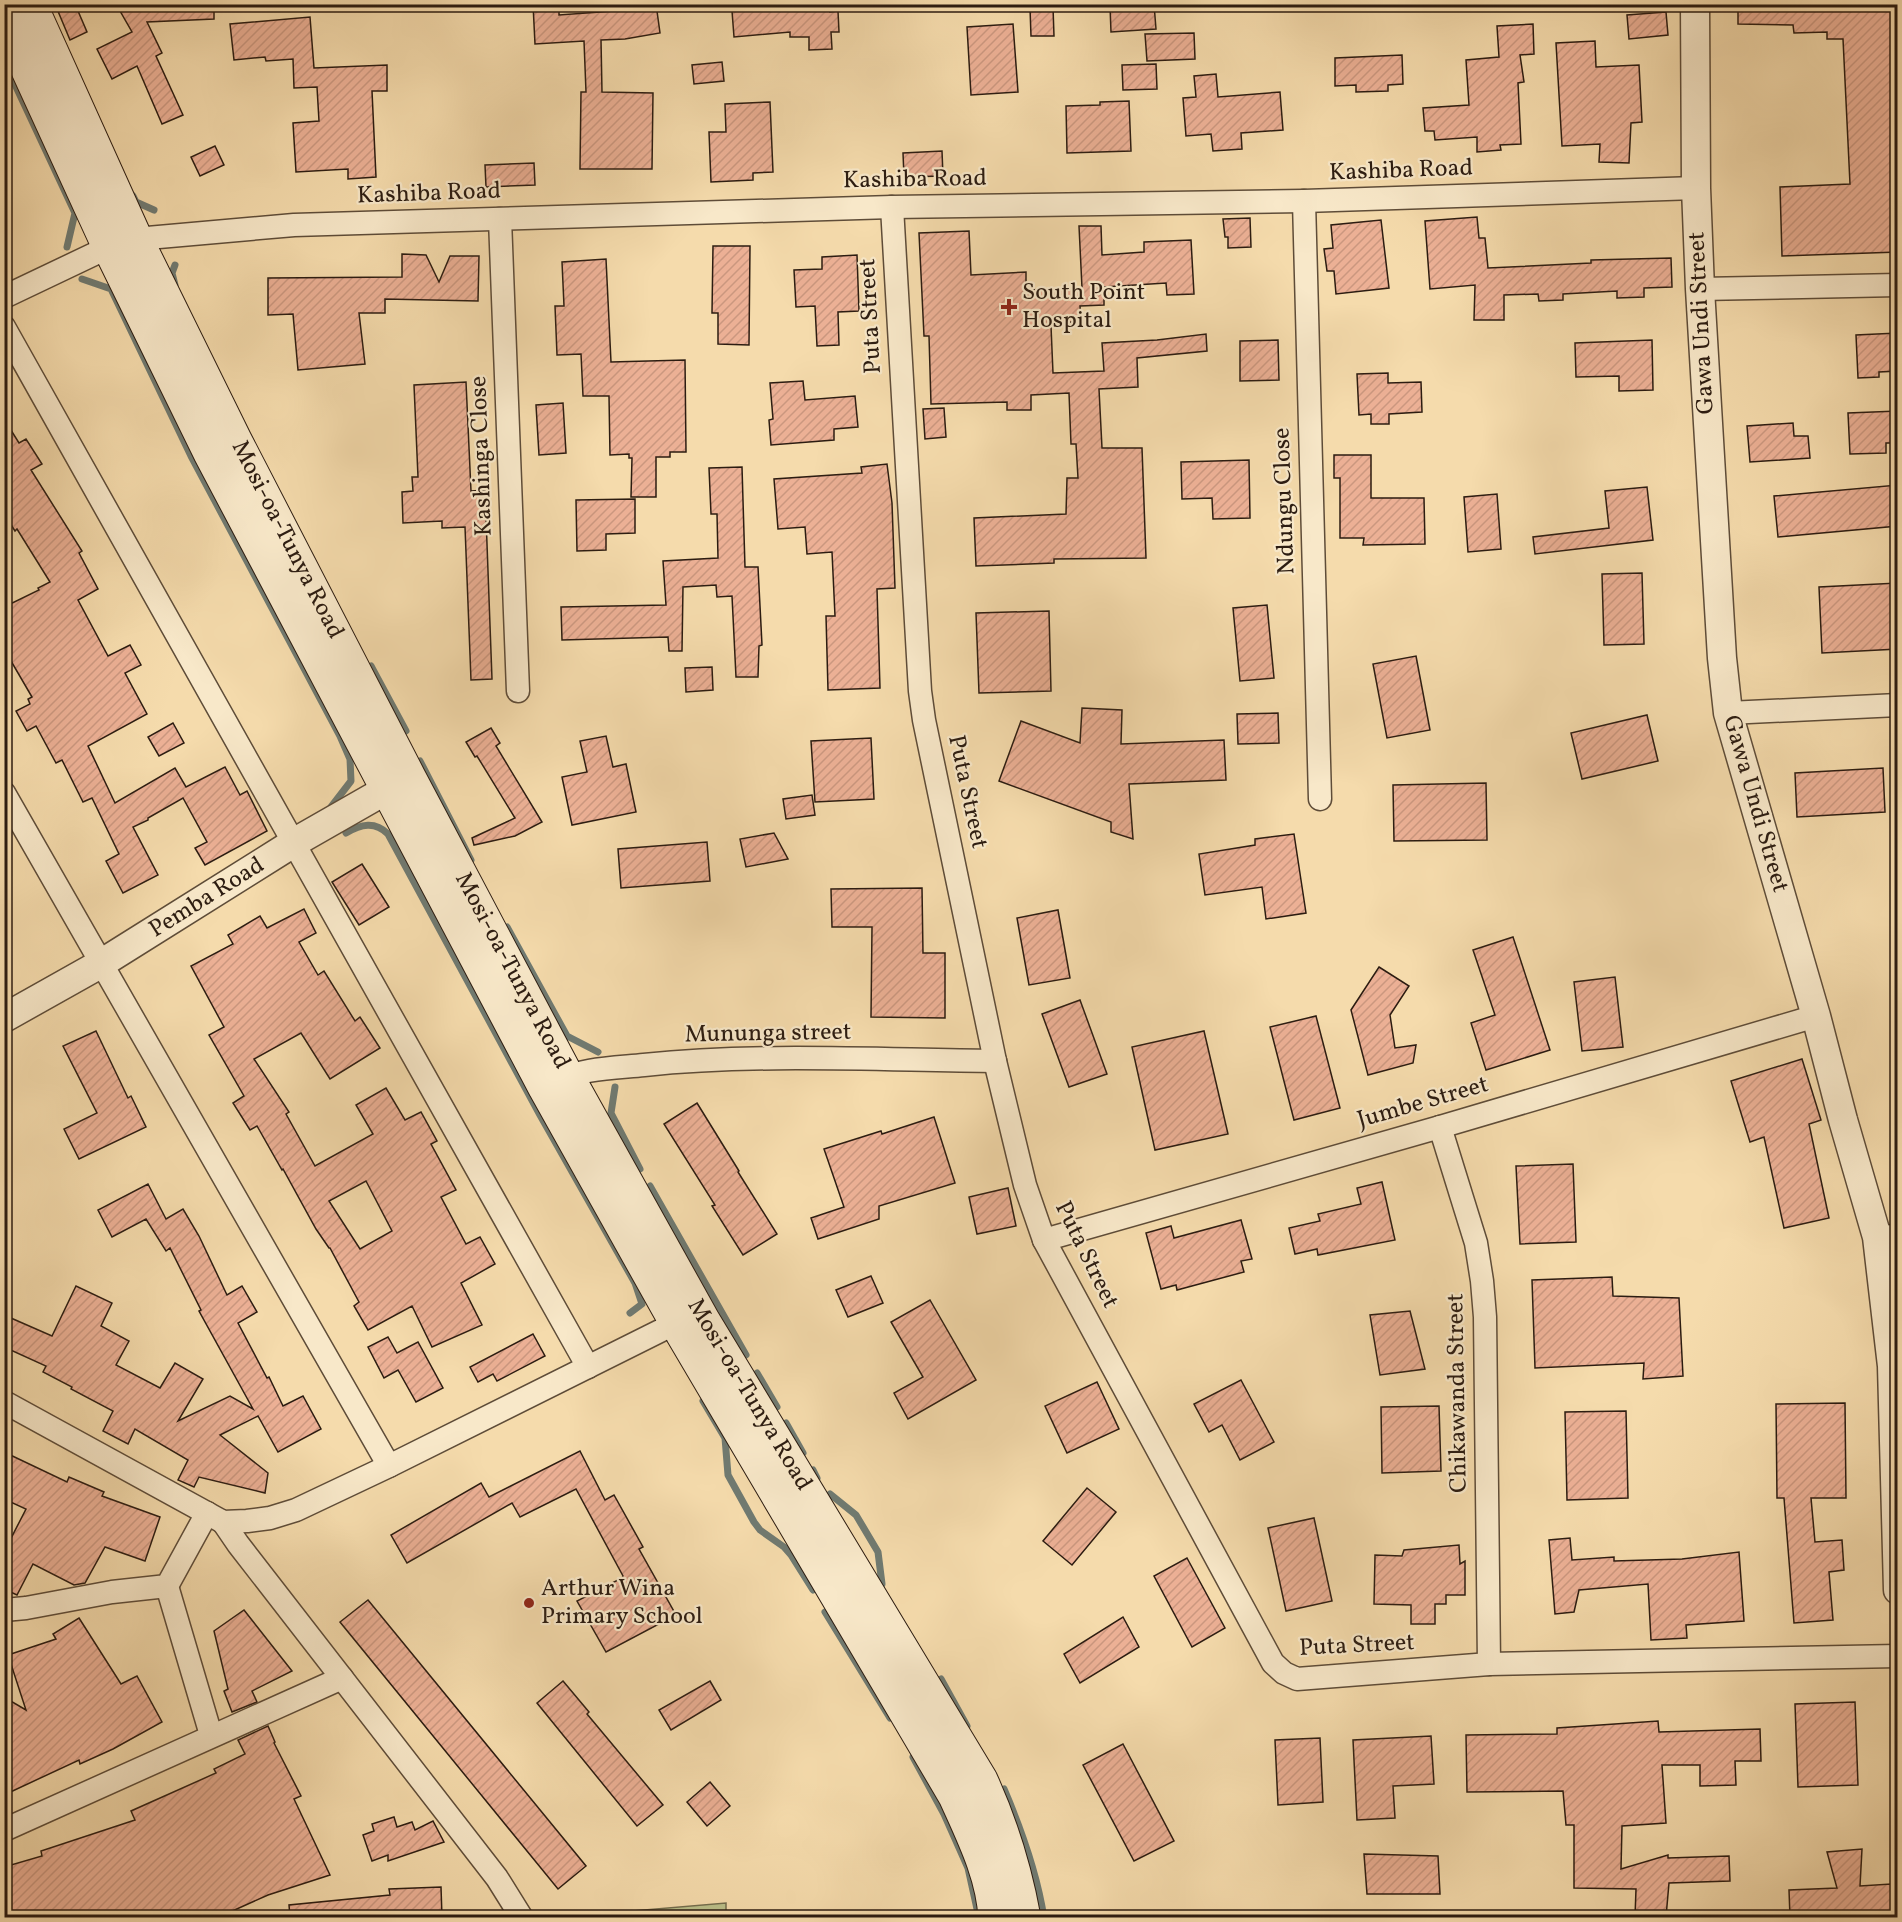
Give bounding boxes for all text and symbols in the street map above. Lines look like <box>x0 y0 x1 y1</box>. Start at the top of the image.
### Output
street label: Kashiba Road <box>1328 151 1474 191</box>
street label: Kashiba Road <box>843 162 987 198</box>
street label: Kashiba Road <box>356 174 502 214</box>
street label: Gawa Undi Street <box>1680 231 1724 415</box>
street label: Puta Street <box>851 257 891 375</box>
place label: South Point Hospital <box>1022 276 1145 338</box>
marker: South Point Hospital <box>1000 298 1018 316</box>
street label: Kashinga Close <box>462 375 502 537</box>
street label: Ndungu Close <box>1265 427 1305 575</box>
street label: Mosi-oa-Tunya Road <box>222 435 352 645</box>
street label: Gawa Undi Street <box>1713 711 1797 897</box>
street label: Puta Street <box>938 732 996 852</box>
street label: Pemba Road <box>143 849 271 947</box>
street label: Mosi-oa-Tunya Road <box>446 866 578 1076</box>
street label: Mununga street <box>684 1016 852 1052</box>
street label: Jumbe Street <box>1353 1068 1493 1138</box>
street label: Puta Street <box>1045 1196 1127 1314</box>
street label: Mosi-oa-Tunya Road <box>678 1293 820 1497</box>
street label: Chikawanda Street <box>1439 1293 1477 1493</box>
place label: Arthur Wina Primary School <box>541 1572 703 1634</box>
marker: Arthur Wina Primary School <box>522 1596 536 1610</box>
street label: Puta Street <box>1298 1626 1416 1666</box>

